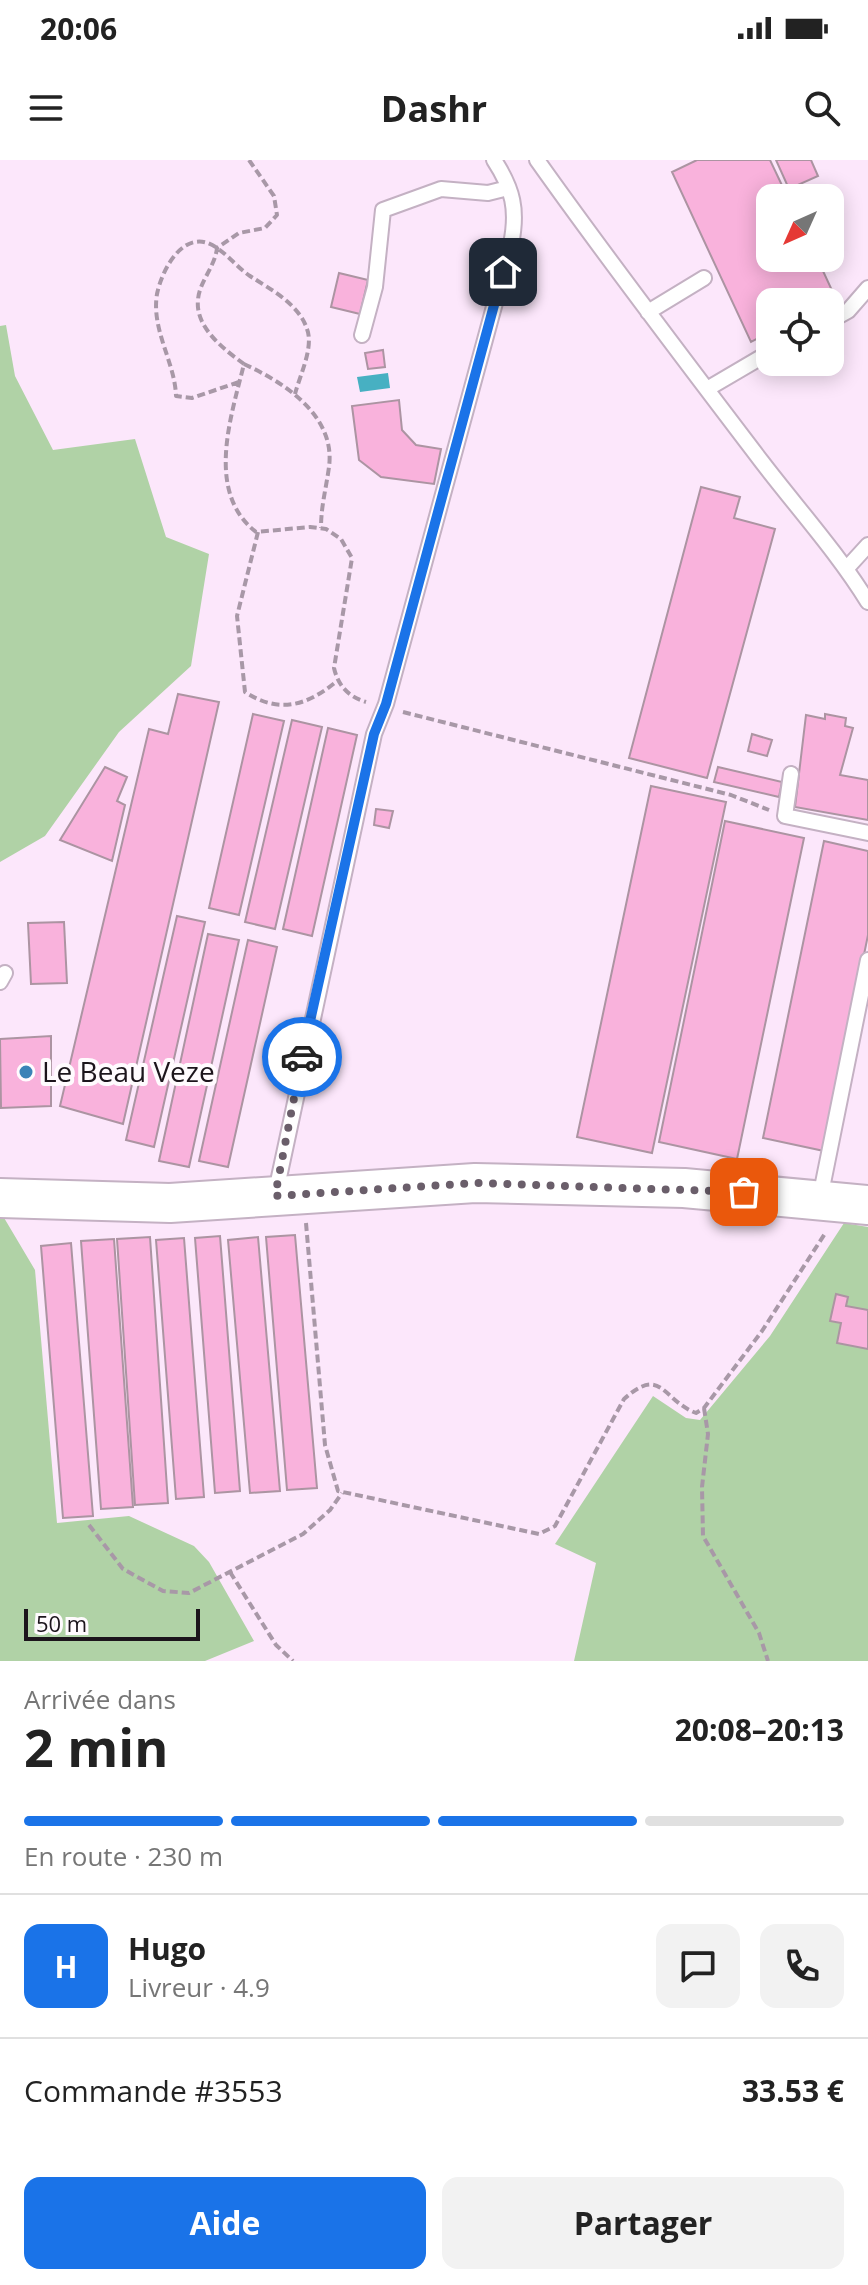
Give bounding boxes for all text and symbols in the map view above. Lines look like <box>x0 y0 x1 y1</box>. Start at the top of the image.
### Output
text: 20:06 <box>40 8 117 49</box>
text: Dashr <box>381 84 487 133</box>
icon: menu <box>24 86 68 130</box>
icon: search <box>800 86 844 130</box>
north arrow <box>756 184 844 272</box>
map controls <box>756 184 844 376</box>
pin <box>469 238 537 306</box>
icon: home <box>481 250 525 294</box>
button: locate <box>756 288 844 376</box>
courier <box>262 1017 342 1097</box>
icon: car <box>280 1035 324 1079</box>
place label: Le Beau Veze <box>42 1052 215 1090</box>
marker: Le Beau Veze <box>17 1063 35 1081</box>
pin <box>710 1158 778 1226</box>
icon: bag <box>722 1170 766 1214</box>
scale bar <box>24 1605 200 1641</box>
text: 50 m <box>36 1608 87 1638</box>
text: Arrivée dans <box>24 1681 176 1717</box>
text: 20:08–20:13 <box>675 1709 844 1750</box>
text: 2 min <box>24 1711 168 1782</box>
text: En route · 230 m <box>24 1838 223 1874</box>
button: chat <box>656 1924 740 2008</box>
button: phone <box>760 1924 844 2008</box>
text: Hugo <box>128 1928 206 1969</box>
text: H <box>55 1946 77 1987</box>
text: Livreur · 4.9 <box>128 1969 270 2005</box>
text: Commande #3553 <box>24 2070 283 2111</box>
text: 33.53 € <box>742 2070 844 2111</box>
button: Aide <box>24 2177 426 2269</box>
button: Partager <box>442 2177 844 2269</box>

